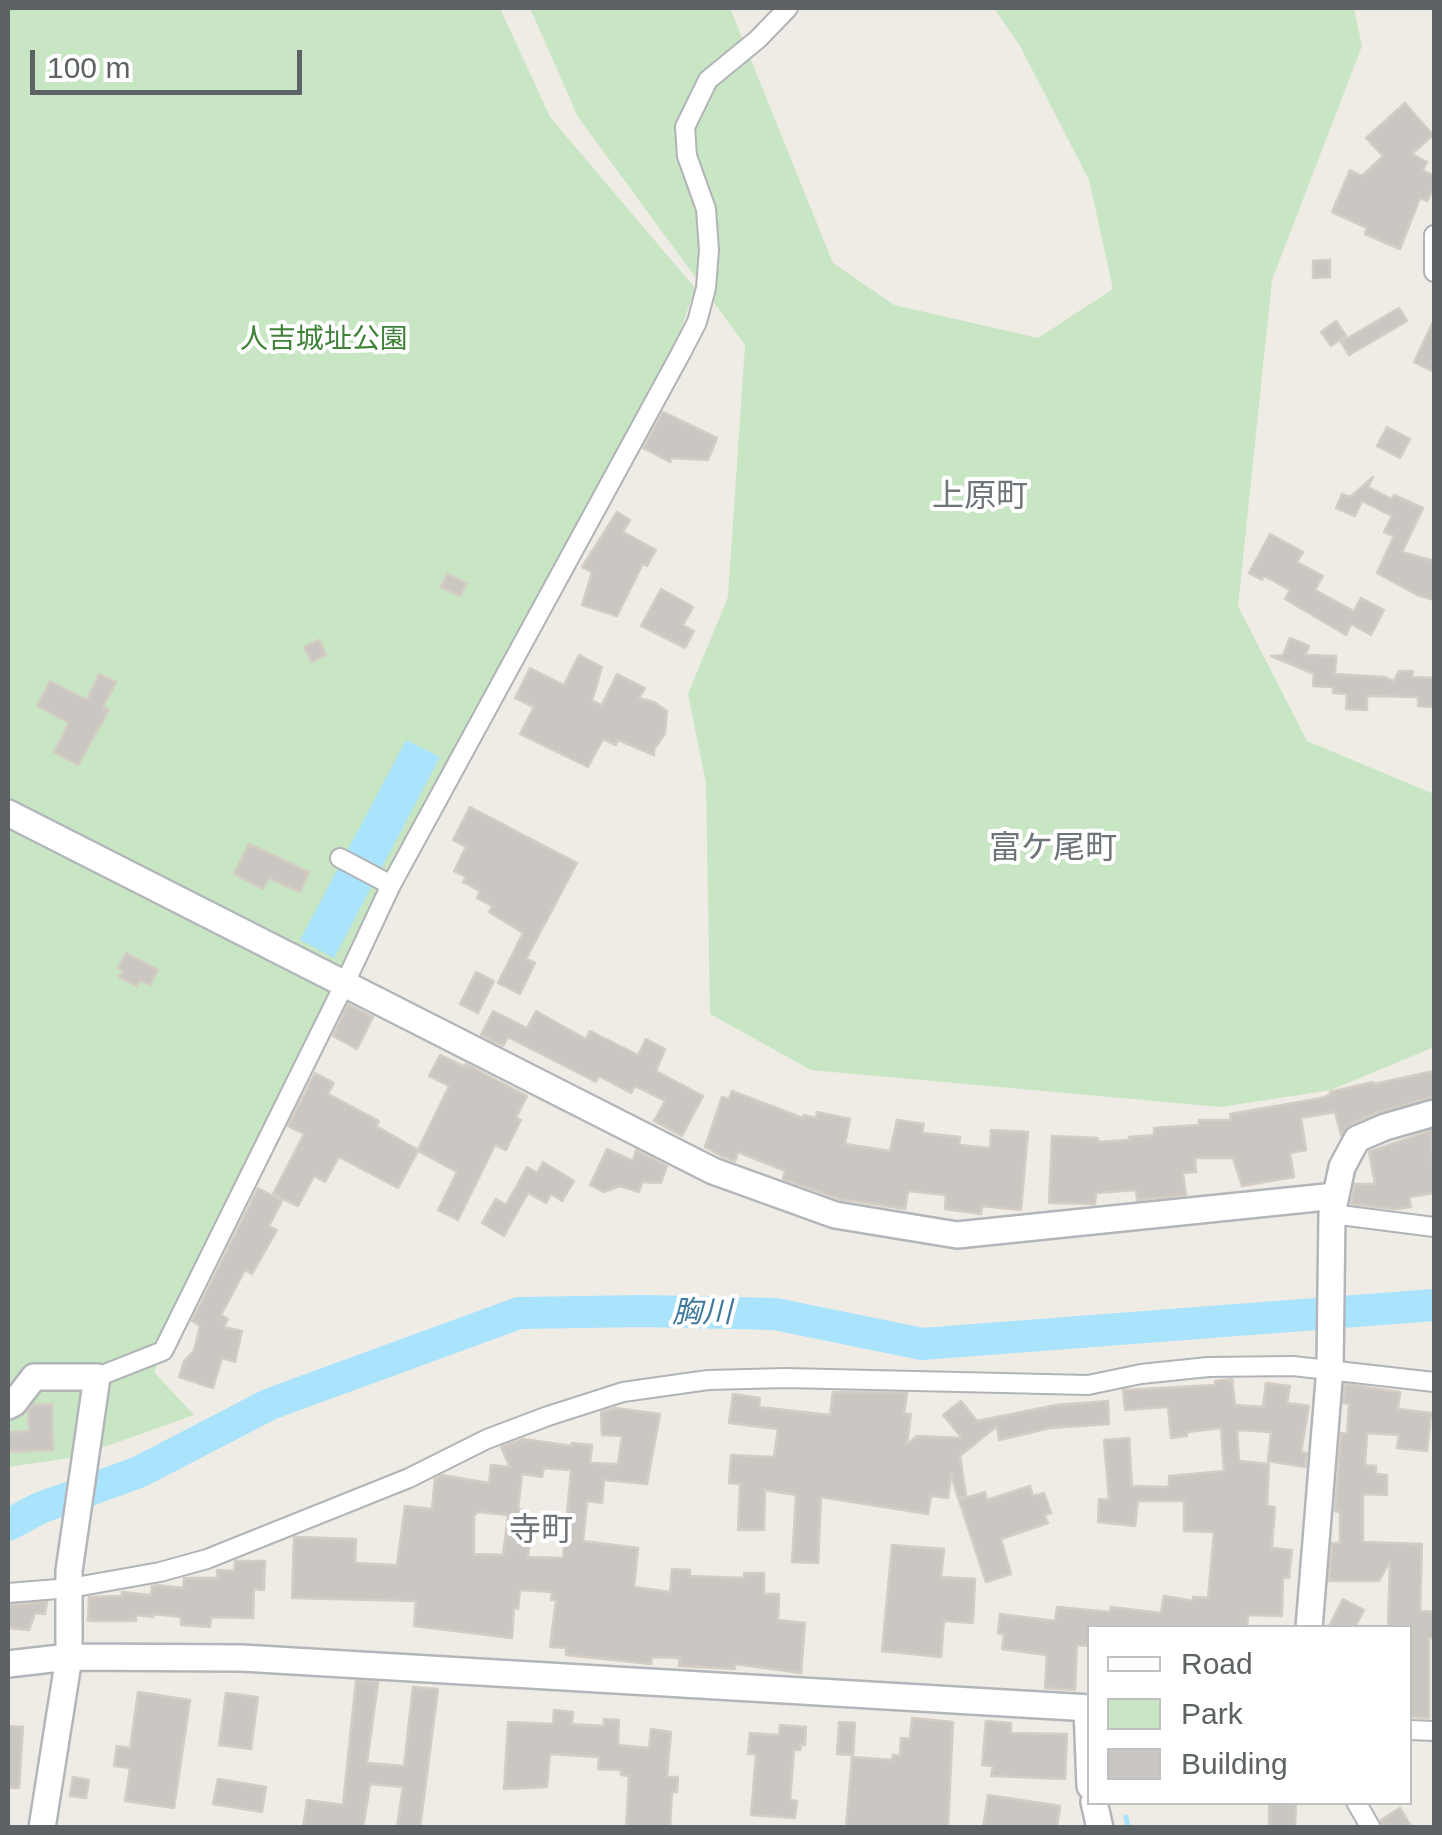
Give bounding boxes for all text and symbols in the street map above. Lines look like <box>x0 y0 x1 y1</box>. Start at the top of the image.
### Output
scale bar <box>35 30 308 92</box>
text: 100 m <box>47 51 130 84</box>
park label: 人吉城址公園 <box>240 323 408 357</box>
district label: 上原町 <box>932 478 1028 516</box>
district label: 富ケ尾町 <box>989 830 1117 868</box>
water label: 胸川 <box>672 1296 732 1332</box>
district label: 寺町 <box>509 1512 573 1550</box>
legend <box>1087 1625 1412 1805</box>
text: Road <box>1181 1647 1253 1680</box>
text: Park <box>1181 1697 1243 1730</box>
text: Building <box>1181 1747 1288 1780</box>

